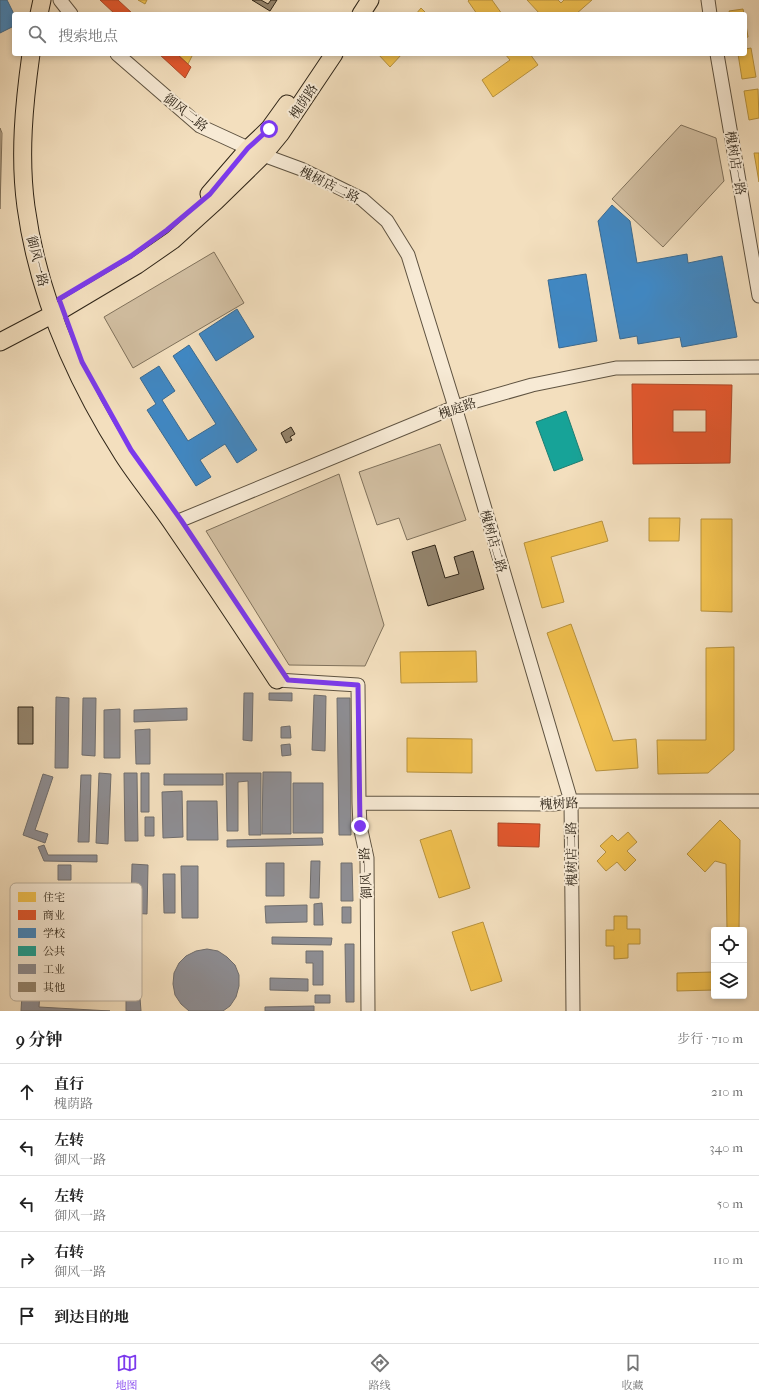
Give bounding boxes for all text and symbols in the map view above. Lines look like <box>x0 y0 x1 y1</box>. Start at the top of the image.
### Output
search box <box>12 12 747 56</box>
icon: search <box>26 23 48 45</box>
text: 搜索地点 <box>58 27 118 45</box>
street label: 槐荫路 <box>286 81 321 122</box>
street label: 御风二路 <box>161 90 211 134</box>
route start <box>260 120 278 138</box>
street label: 槐树店一路 <box>722 130 749 196</box>
street label: 槐树店二路 <box>297 163 362 205</box>
street label: 御风一路 <box>24 234 51 288</box>
street label: 槐庭路 <box>436 395 478 422</box>
street label: 槐树店二路 <box>477 508 510 574</box>
street label: 槐树路 <box>539 795 579 812</box>
route end <box>351 817 369 835</box>
street label: 槐树店二路 <box>563 821 580 887</box>
street label: 御风一路 <box>357 847 374 899</box>
legend <box>10 883 142 1001</box>
text: 住宅 <box>43 891 65 904</box>
text: 商业 <box>43 909 65 922</box>
text: 学校 <box>43 927 65 940</box>
map controls <box>711 927 747 999</box>
button: locate <box>711 927 747 963</box>
text: 公共 <box>43 945 65 958</box>
text: 工业 <box>43 963 65 976</box>
button: layers <box>711 963 747 999</box>
text: 其他 <box>43 981 65 994</box>
text: 9 分钟 <box>16 1029 63 1049</box>
text: 步行 · 710 m <box>677 1031 743 1046</box>
text: 直行 <box>54 1075 84 1093</box>
icon: ahead <box>16 1081 38 1103</box>
text: 210 m <box>711 1084 743 1099</box>
text: 槐荫路 <box>54 1096 93 1111</box>
text: 左转 <box>54 1131 84 1149</box>
icon: left <box>16 1137 38 1159</box>
text: 340 m <box>709 1140 743 1155</box>
text: 御风一路 <box>54 1152 106 1167</box>
text: 左转 <box>54 1187 84 1205</box>
icon: left <box>16 1193 38 1215</box>
text: 50 m <box>717 1196 743 1211</box>
text: 御风一路 <box>54 1208 106 1223</box>
text: 右转 <box>54 1243 84 1261</box>
icon: right <box>16 1249 38 1271</box>
text: 110 m <box>713 1252 743 1267</box>
text: 御风一路 <box>54 1264 106 1279</box>
icon: arrive <box>16 1305 38 1327</box>
text: 到达目的地 <box>54 1308 129 1326</box>
tab: 地图 <box>116 1352 138 1392</box>
tab: 路线 <box>369 1352 391 1392</box>
tab: 收藏 <box>622 1352 644 1392</box>

